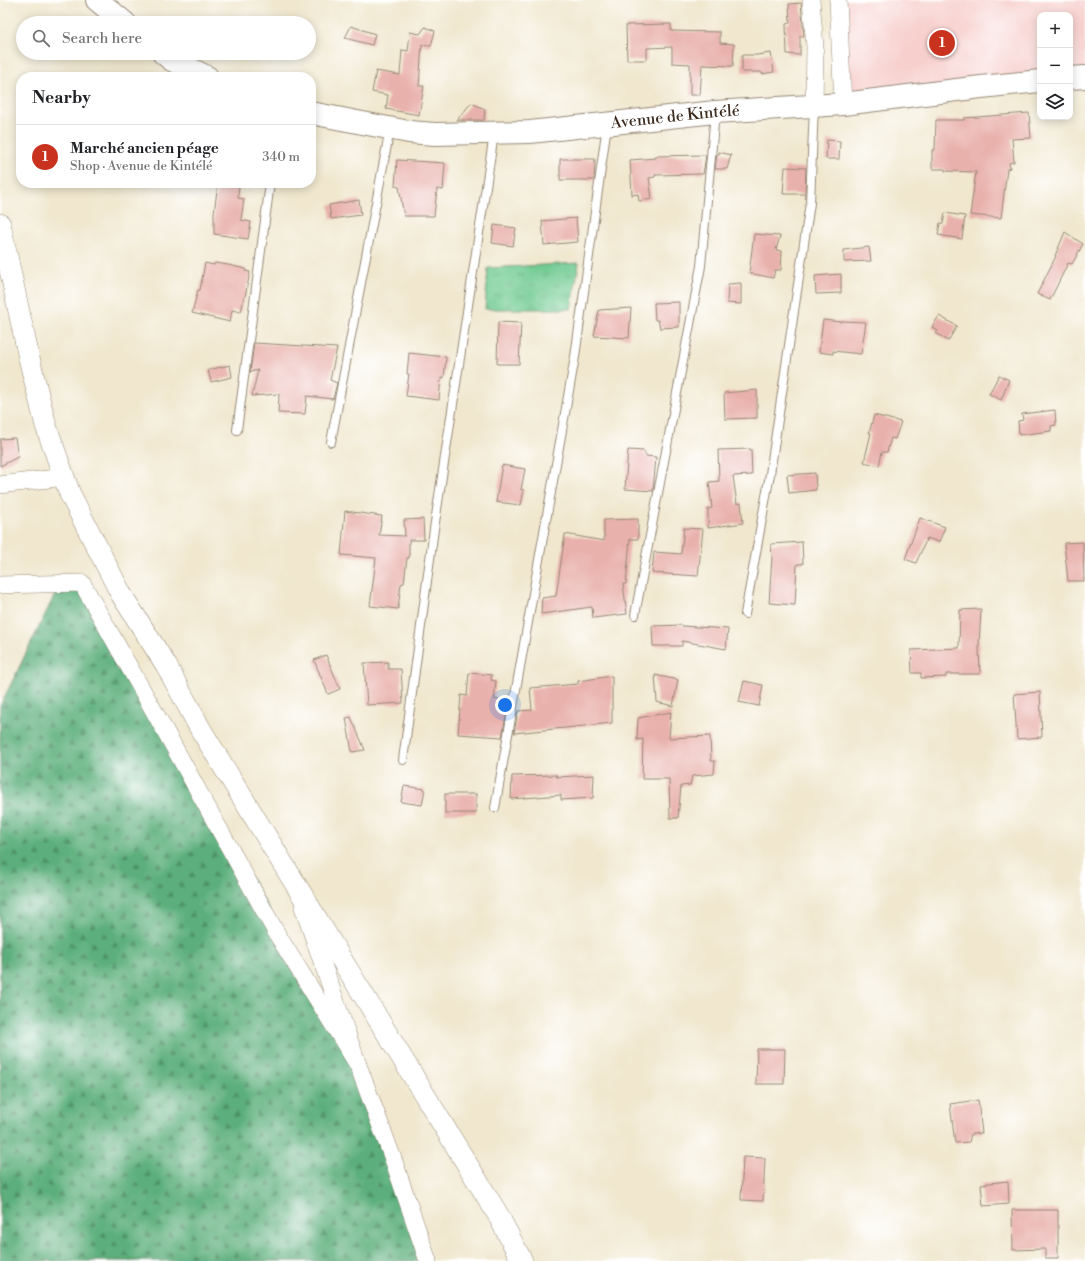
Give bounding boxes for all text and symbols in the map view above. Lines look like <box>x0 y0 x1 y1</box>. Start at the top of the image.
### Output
map controls <box>1037 12 1073 120</box>
button: + <box>1037 12 1073 48</box>
search box <box>16 16 316 60</box>
icon: search <box>30 27 52 49</box>
pin: 1 <box>929 28 955 58</box>
text: Search here <box>62 29 142 48</box>
button: − <box>1037 48 1073 84</box>
button: layers <box>1037 84 1073 120</box>
text: Nearby <box>32 87 91 109</box>
street label: Avenue de Kintélé <box>609 100 740 133</box>
text: Marché ancien péage <box>70 139 219 158</box>
text: 1 <box>42 149 48 165</box>
text: 340 m <box>262 149 300 165</box>
text: Shop · Avenue de Kintélé <box>70 158 213 174</box>
your location <box>495 695 515 715</box>

